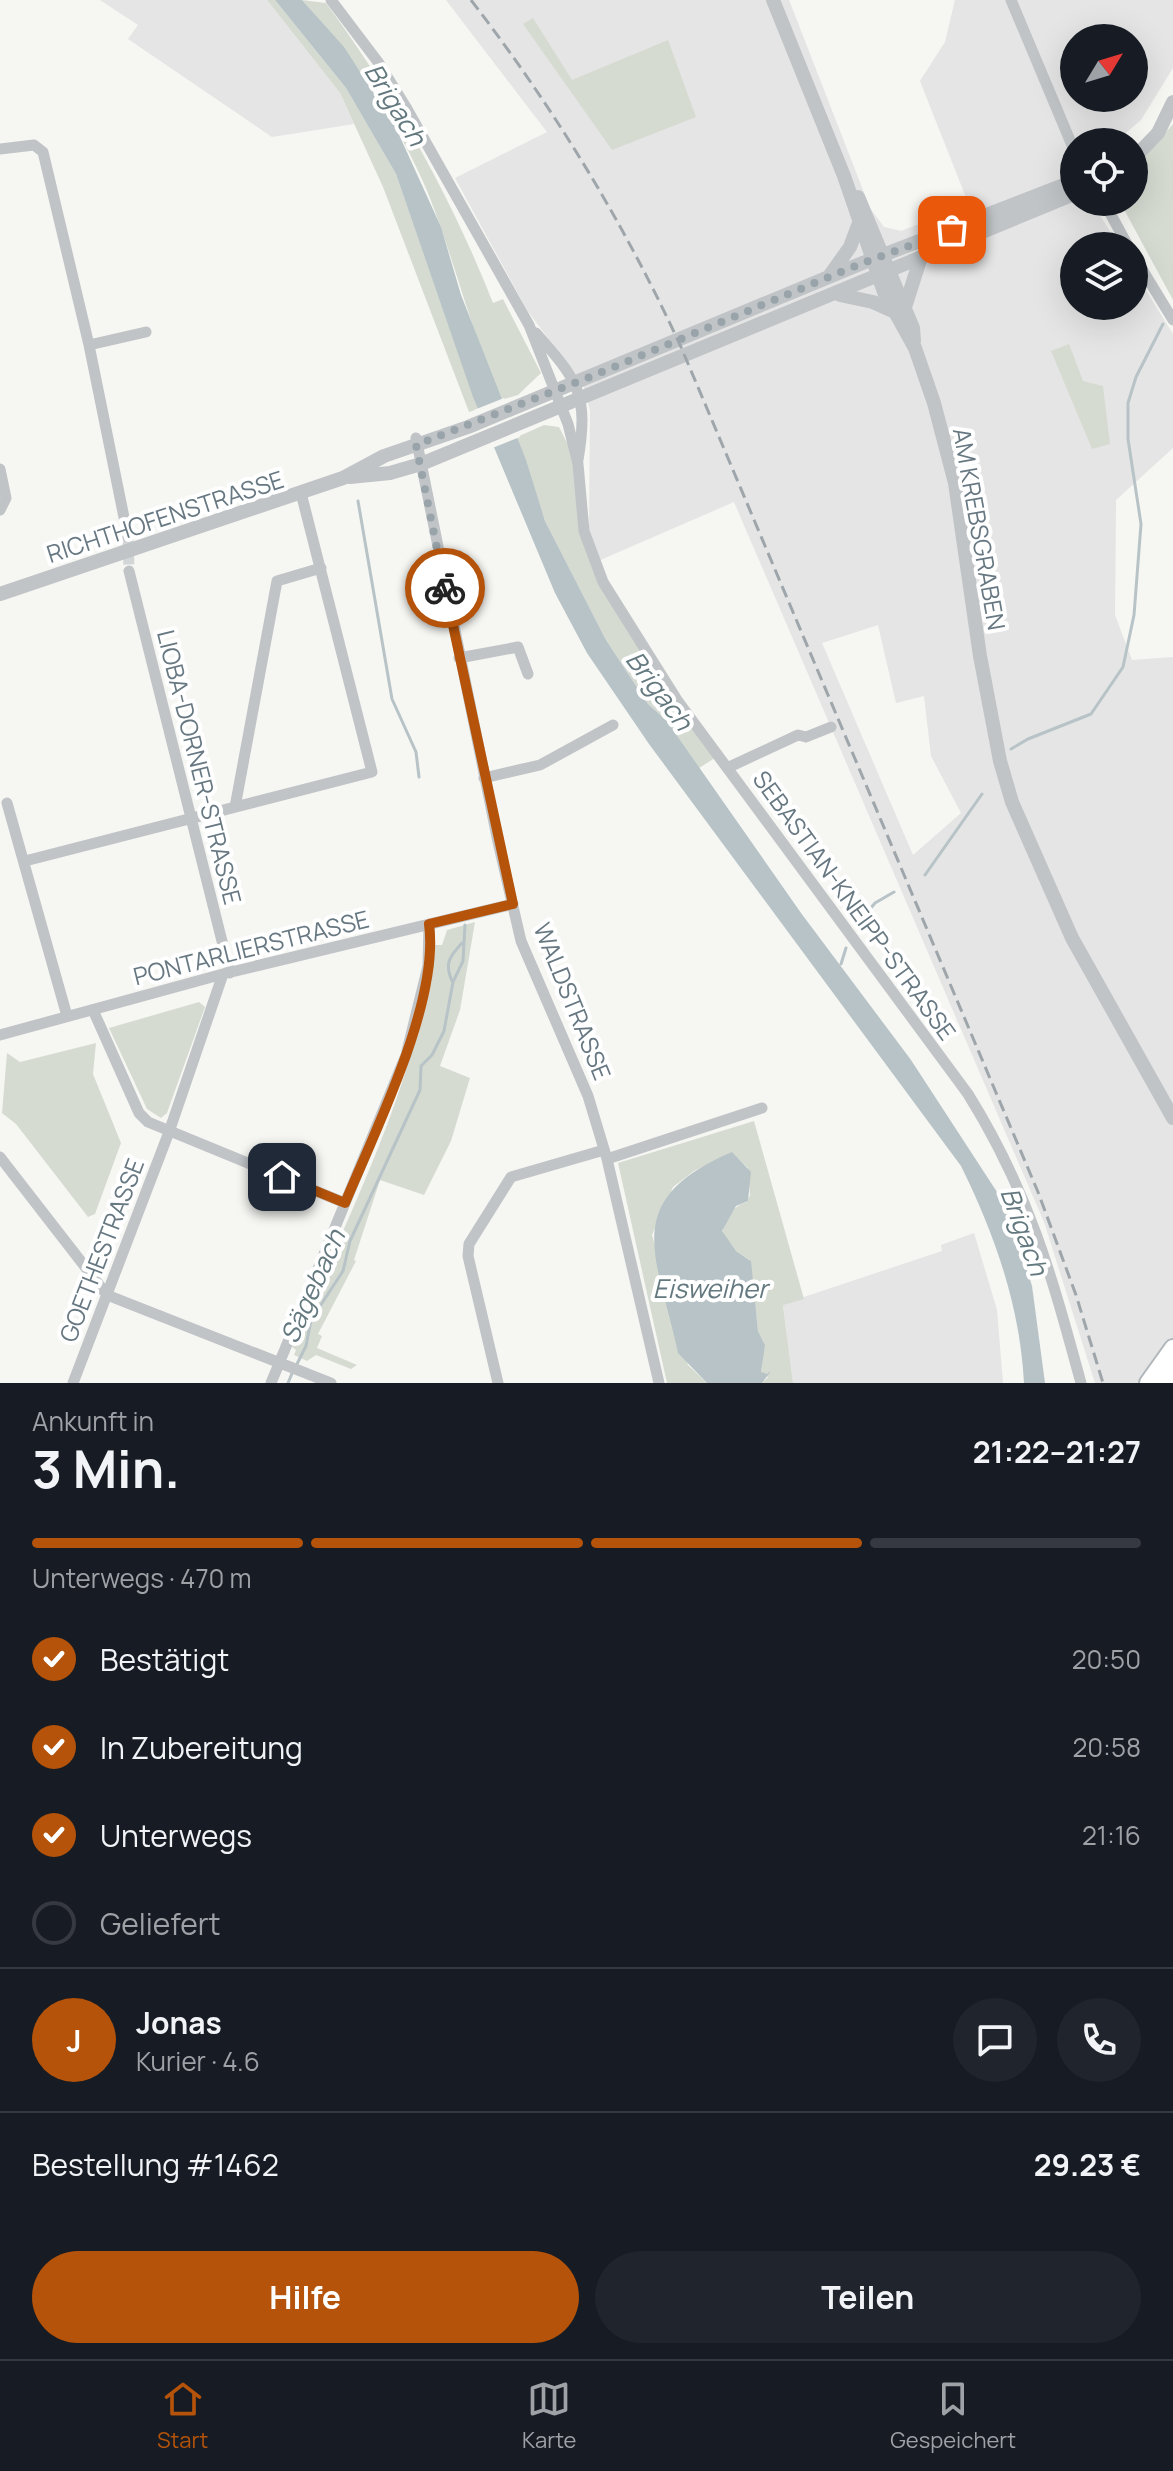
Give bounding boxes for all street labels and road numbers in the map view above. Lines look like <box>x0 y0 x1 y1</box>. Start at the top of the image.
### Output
street label: AM KREBSGRABEN <box>946 425 1014 633</box>
street label: RICHTHOFENSTRASSE <box>42 462 288 570</box>
street label: LIOBA-DORNER-STRASSE <box>150 626 250 908</box>
street label: SEBASTIAN-KNEIPP-STRASSE <box>746 763 964 1047</box>
street label: PONTARLIERSTRASSE <box>130 902 372 992</box>
street label: WALDSTRASSE <box>526 917 620 1085</box>
street label: GOETHESTRASSE <box>51 1153 151 1347</box>

